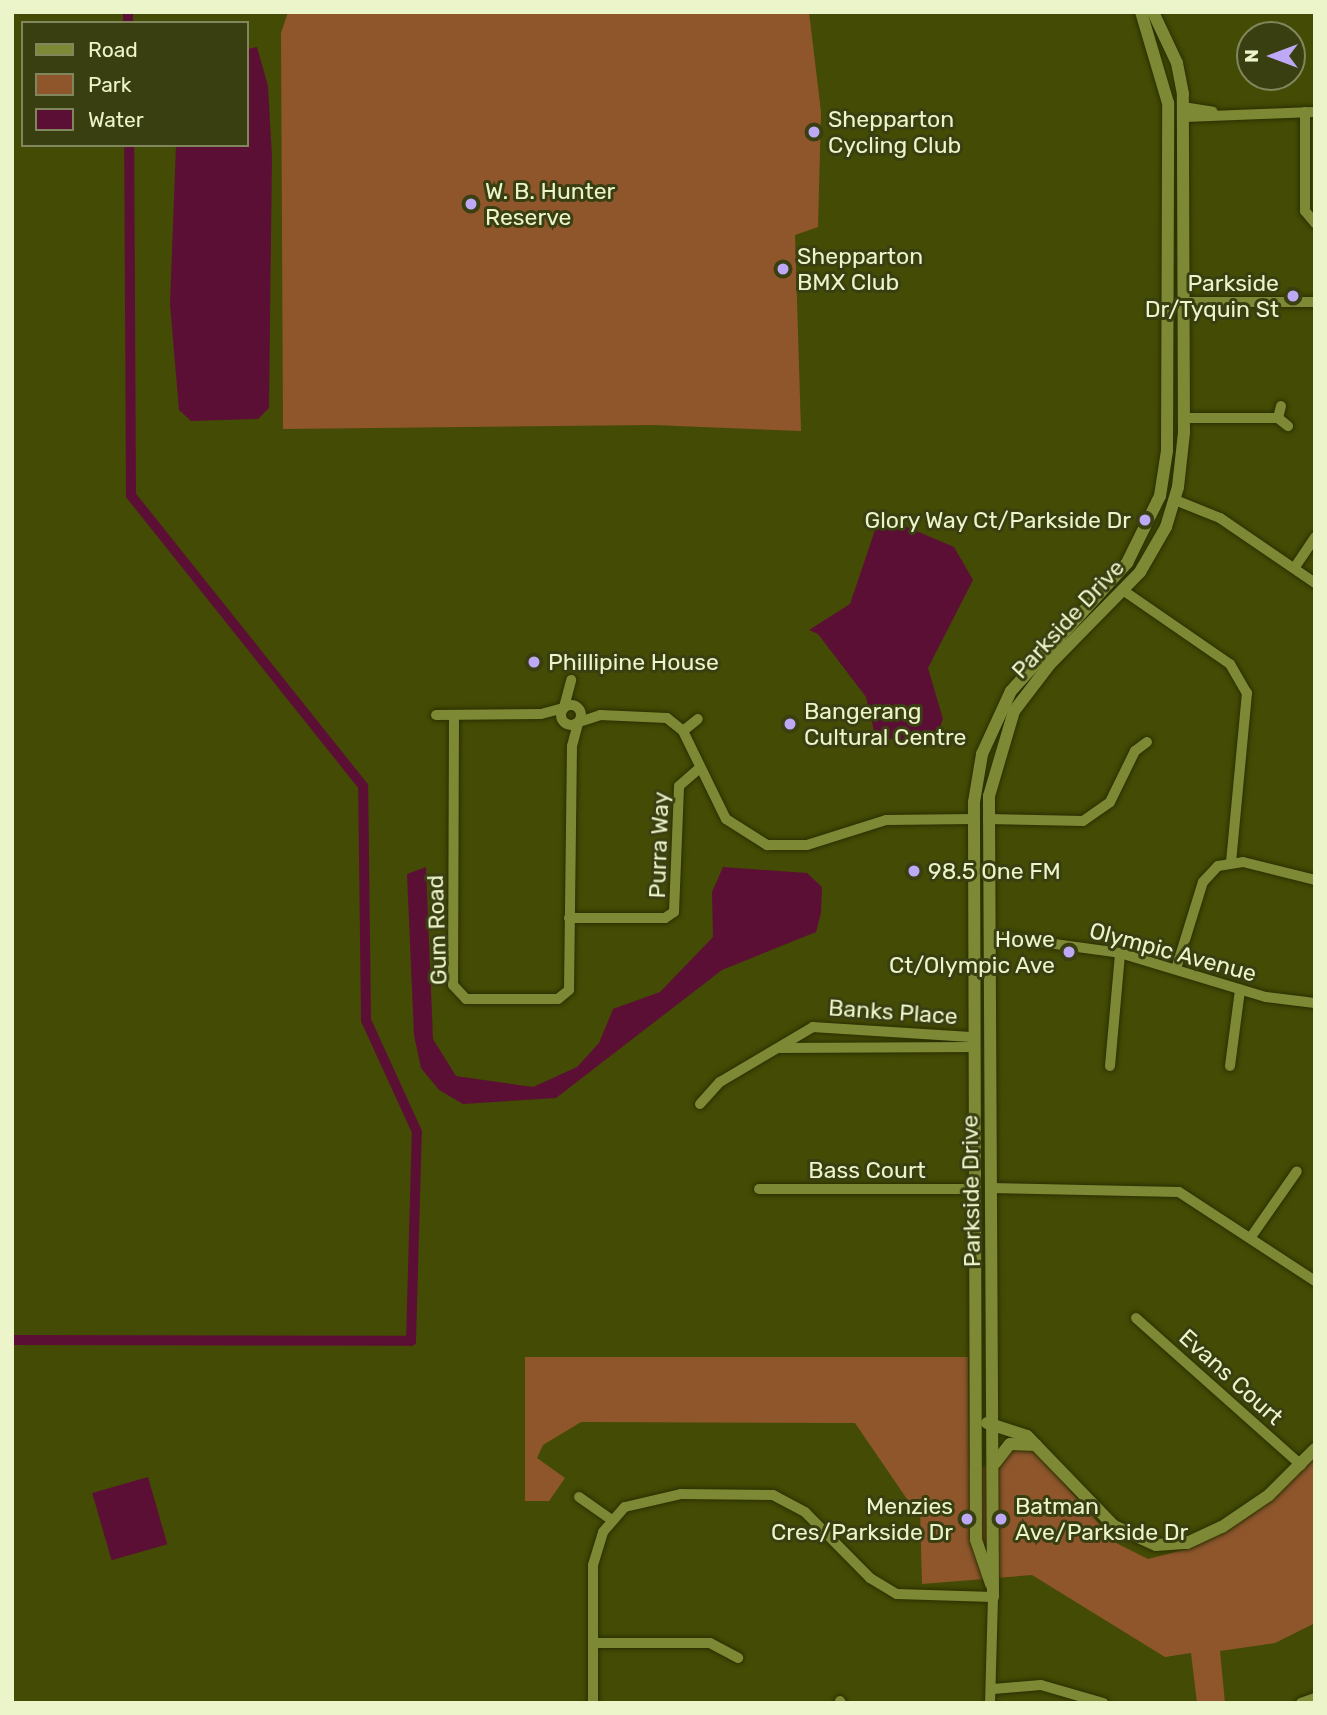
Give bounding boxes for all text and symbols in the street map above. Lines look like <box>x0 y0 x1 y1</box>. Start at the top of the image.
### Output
legend <box>21 21 248 147</box>
north arrow <box>1236 21 1306 91</box>
text: Road <box>88 37 138 62</box>
text: N <box>1240 49 1263 63</box>
text: Park <box>88 72 132 97</box>
place label: Shepparton Cycling Club <box>828 105 961 159</box>
text: Water <box>88 107 144 132</box>
marker: Shepparton Cycling Club <box>806 124 822 140</box>
place label: W. B. Hunter Reserve <box>485 177 615 231</box>
marker: W. B. Hunter Reserve <box>463 196 479 212</box>
place label: Shepparton BMX Club <box>797 242 923 296</box>
marker: Shepparton BMX Club <box>775 261 791 277</box>
place label: Parkside Dr/Tyquin St <box>1145 269 1279 323</box>
marker: Parkside Dr/Tyquin St <box>1285 288 1301 304</box>
place label: Glory Way Ct/Parkside Dr <box>863 506 1131 534</box>
marker: Glory Way Ct/Parkside Dr <box>1137 512 1153 528</box>
street label: Parkside Drive <box>1006 554 1130 684</box>
place label: Phillipine House <box>548 648 719 676</box>
marker: Phillipine House <box>526 654 542 670</box>
place label: Bangerang Cultural Centre <box>804 697 966 751</box>
marker: Bangerang Cultural Centre <box>782 716 798 732</box>
street label: Purra Way <box>643 791 675 899</box>
place label: 98.5 One FM <box>928 857 1061 885</box>
marker: 98.5 One FM <box>906 863 922 879</box>
street label: Gum Road <box>421 875 453 985</box>
street label: Olympic Avenue <box>1086 916 1260 988</box>
place label: Howe Ct/Olympic Ave <box>888 925 1055 979</box>
marker: Howe Ct/Olympic Ave <box>1061 944 1077 960</box>
street label: Banks Place <box>827 994 959 1030</box>
street label: Parkside Drive <box>956 1115 986 1267</box>
street label: Bass Court <box>808 1156 926 1184</box>
street label: Evans Court <box>1173 1323 1289 1431</box>
place label: Menzies Cres/Parkside Dr <box>771 1492 953 1546</box>
place label: Batman Ave/Parkside Dr <box>1015 1492 1188 1546</box>
marker: Menzies Cres/Parkside Dr <box>959 1511 975 1527</box>
marker: Batman Ave/Parkside Dr <box>993 1511 1009 1527</box>

